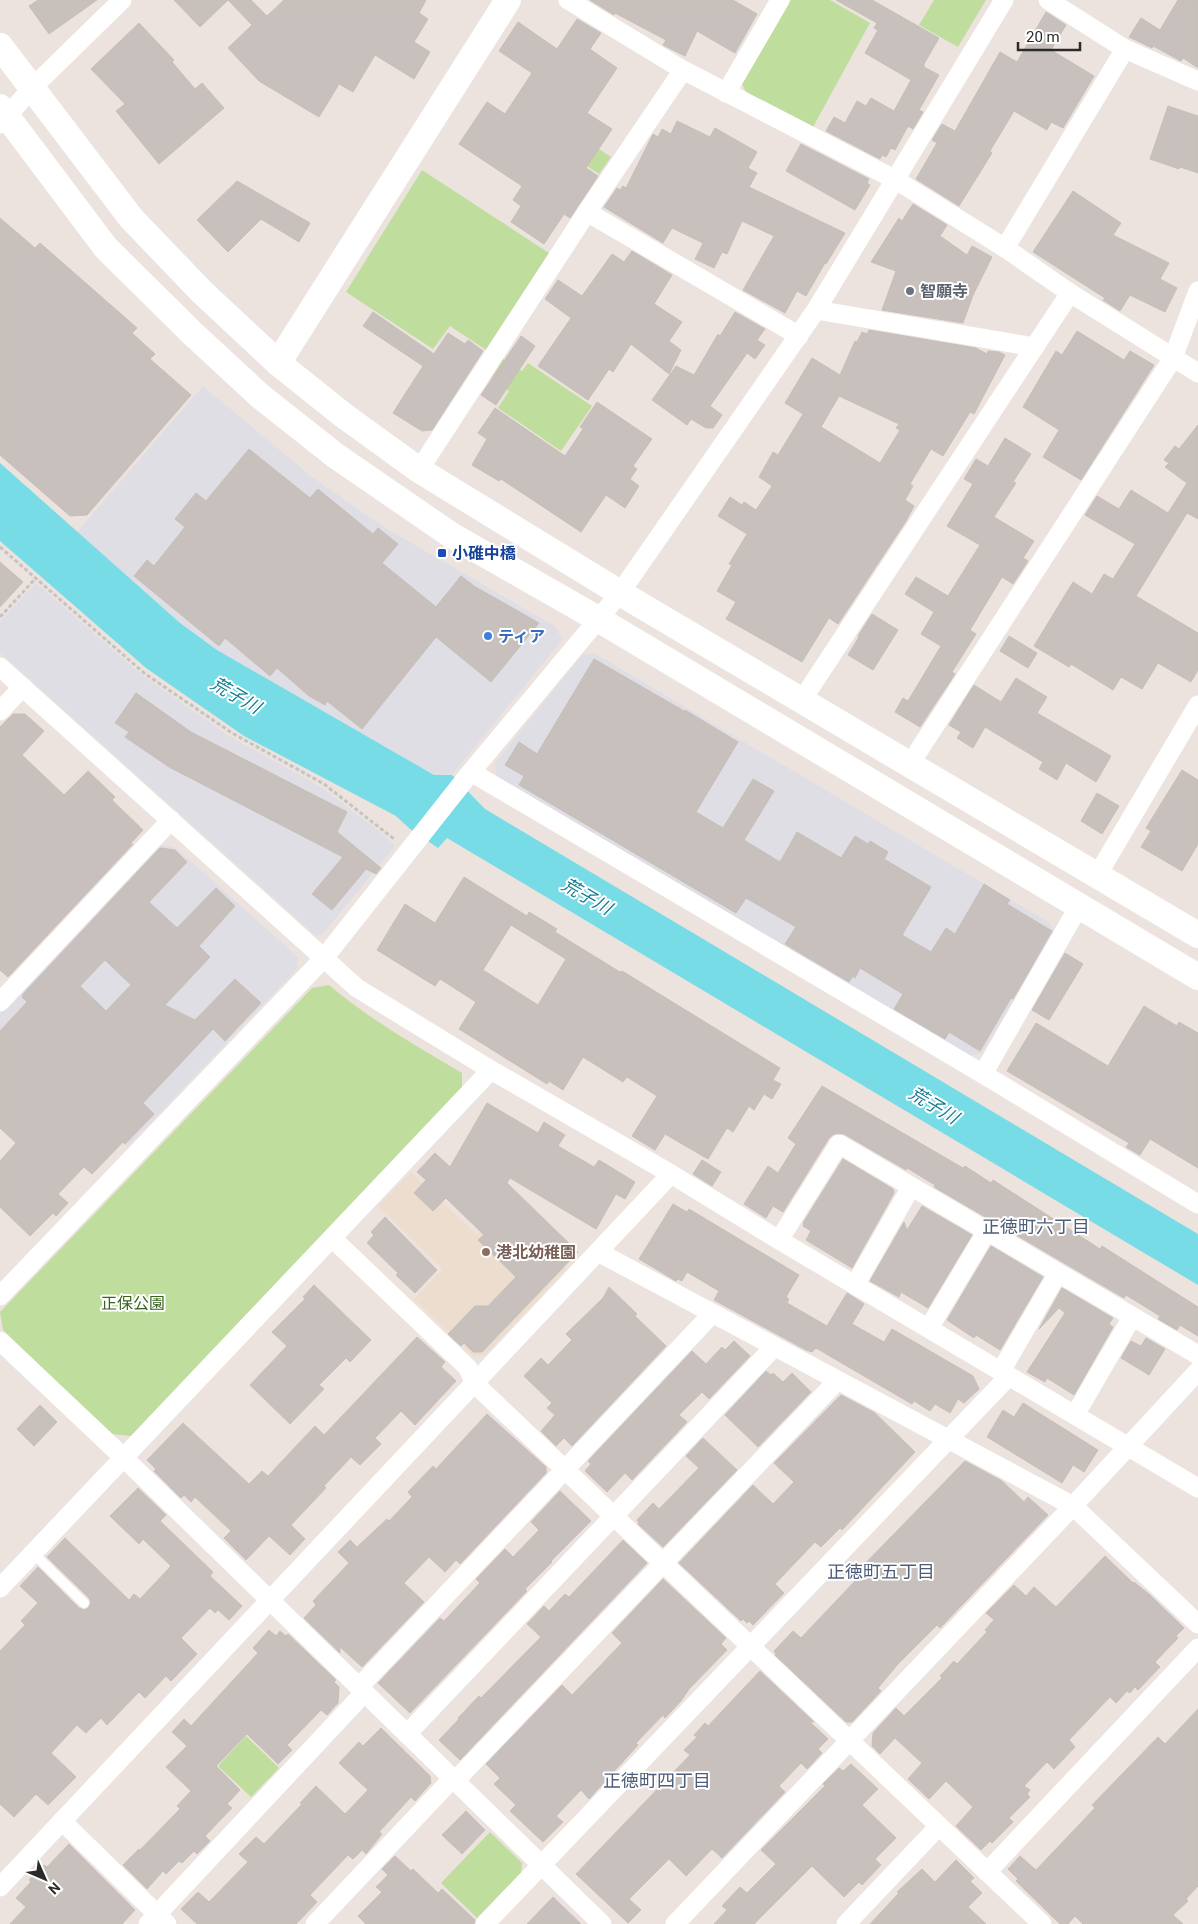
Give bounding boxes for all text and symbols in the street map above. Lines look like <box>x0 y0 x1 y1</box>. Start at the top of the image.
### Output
scale bar <box>1018 20 1080 52</box>
text: 20 m <box>1026 28 1060 46</box>
place label: 智願寺 <box>920 282 968 301</box>
marker: 智願寺 <box>904 285 916 297</box>
place label: 小碓中橋 <box>452 544 516 563</box>
marker: 小碓中橋 <box>436 547 448 559</box>
place label: ティア <box>498 627 545 646</box>
marker: ティア <box>482 630 494 642</box>
water label: 荒子川 <box>207 672 266 719</box>
water label: 荒子川 <box>558 873 617 920</box>
water label: 荒子川 <box>905 1082 964 1129</box>
district label: 正徳町六丁目 <box>982 1216 1090 1237</box>
place label: 港北幼稚園 <box>496 1243 576 1262</box>
marker: 港北幼稚園 <box>480 1246 492 1258</box>
park label: 正保公園 <box>101 1294 165 1313</box>
district label: 正徳町五丁目 <box>827 1561 935 1582</box>
district label: 正徳町四丁目 <box>603 1770 711 1791</box>
north arrow <box>20 1854 70 1904</box>
text: N <box>45 1879 63 1897</box>

